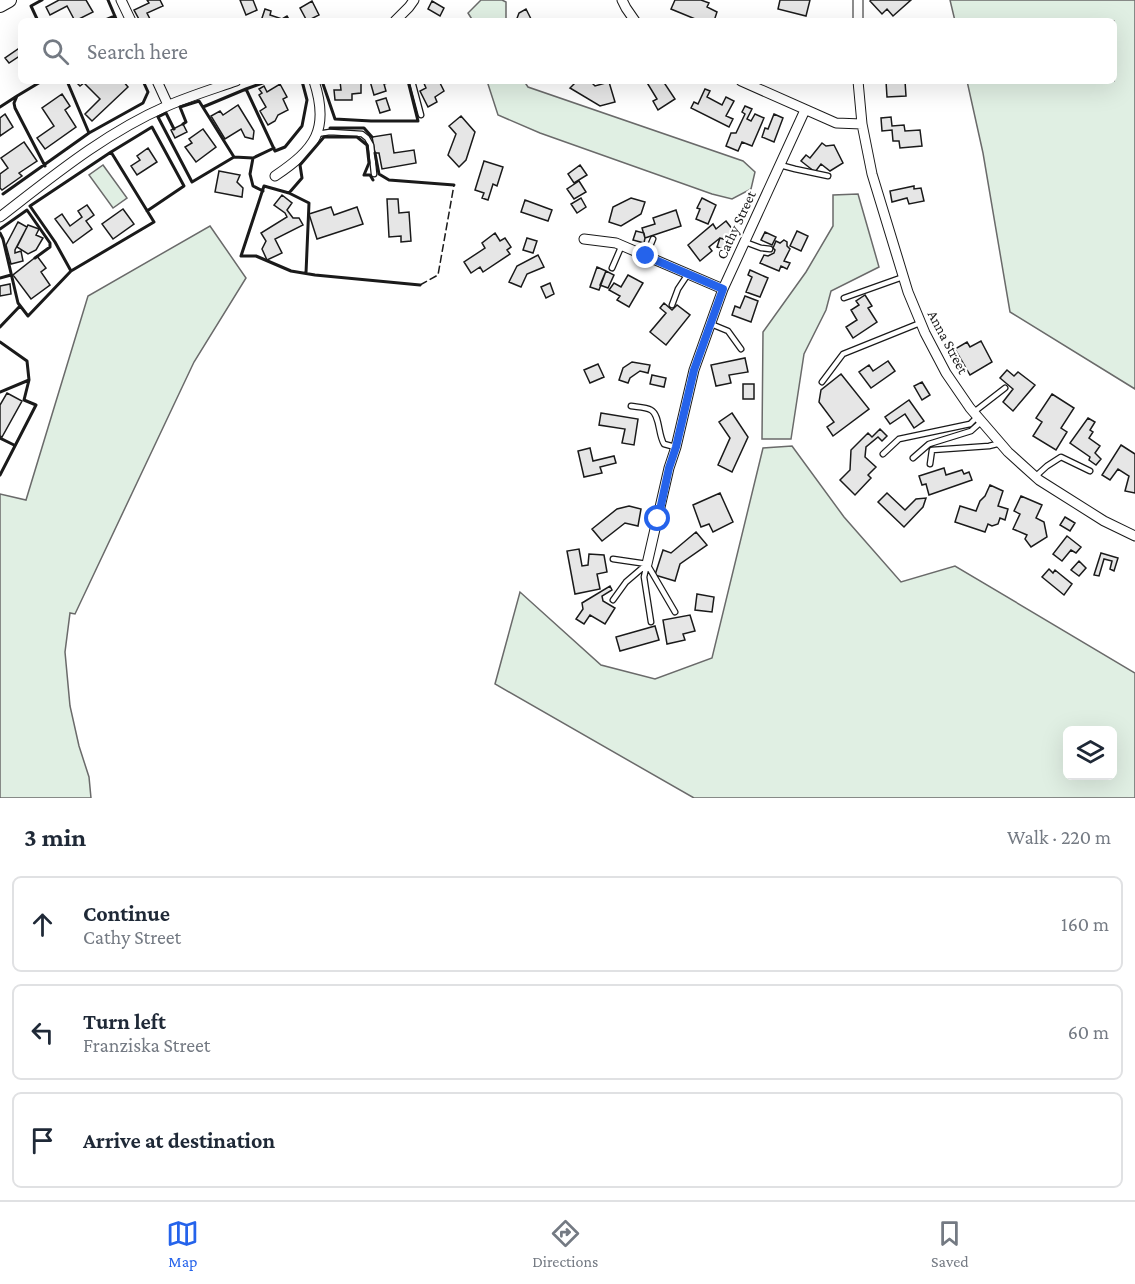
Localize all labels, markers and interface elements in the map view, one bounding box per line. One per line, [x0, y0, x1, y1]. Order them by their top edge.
search box [18, 18, 1117, 84]
icon: search [39, 35, 72, 68]
text: Search here [87, 39, 188, 64]
street label: Cathy Street [713, 187, 760, 262]
route end [632, 242, 658, 268]
street label: Anna Street [925, 308, 972, 377]
route start [644, 505, 670, 531]
map controls [1063, 726, 1117, 780]
button: layers [1063, 726, 1117, 780]
text: 3 min [24, 823, 86, 852]
text: Walk · 220 m [1007, 826, 1111, 848]
text: Continue [83, 901, 170, 926]
icon: ahead [26, 908, 59, 941]
text: 160 m [1061, 913, 1109, 935]
text: Cathy Street [83, 926, 181, 948]
text: Turn left [83, 1009, 166, 1034]
icon: left [26, 1016, 59, 1049]
text: 60 m [1068, 1021, 1109, 1043]
text: Franziska Street [83, 1034, 210, 1056]
icon: arrive [26, 1124, 59, 1157]
text: Arrive at destination [83, 1128, 275, 1153]
tab: Map [166, 1217, 199, 1270]
tab: Directions [532, 1217, 598, 1270]
tab: Saved [931, 1217, 969, 1270]

